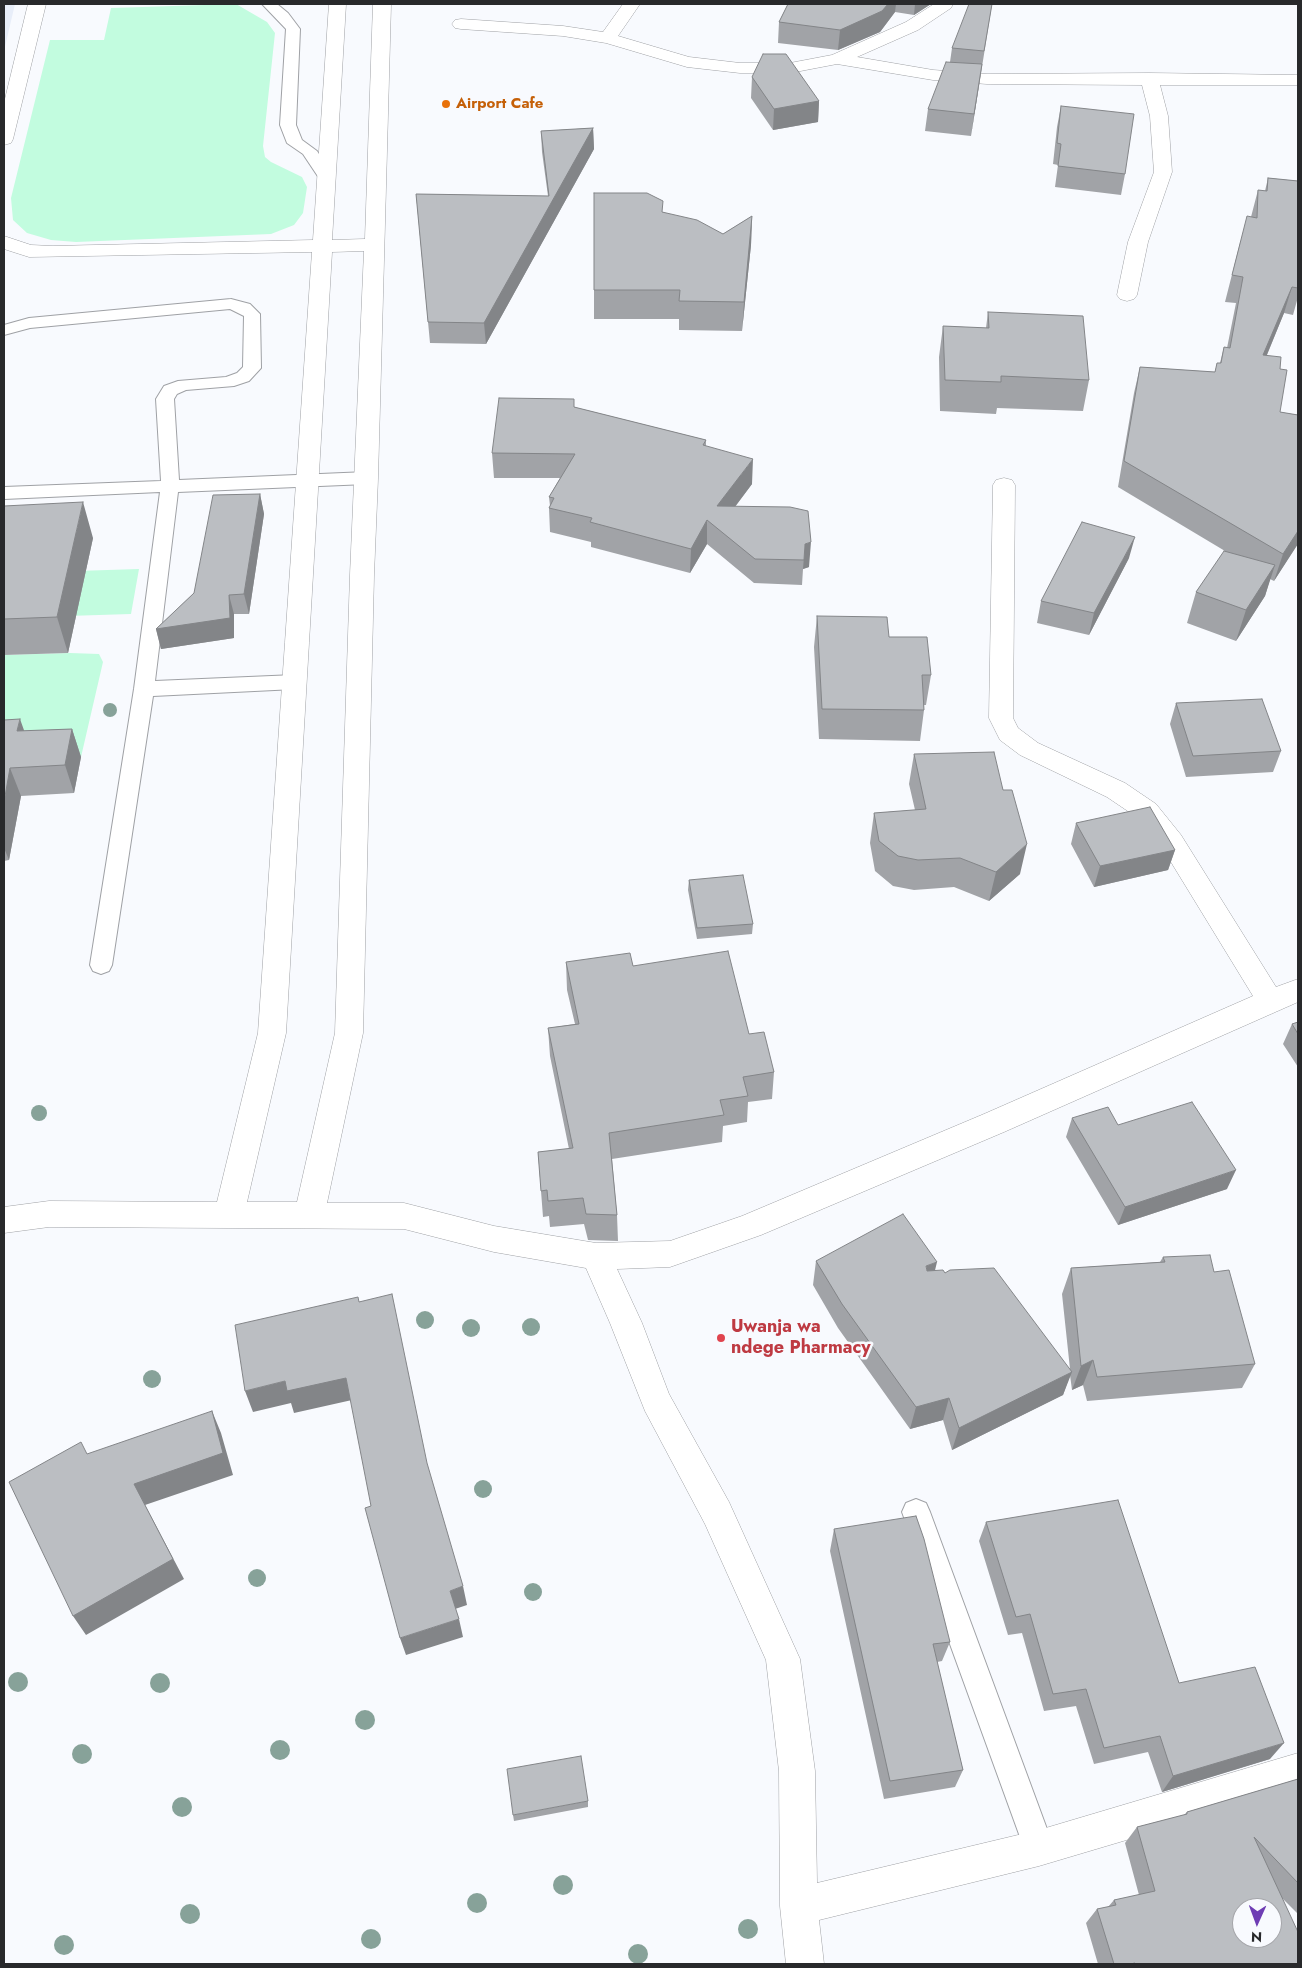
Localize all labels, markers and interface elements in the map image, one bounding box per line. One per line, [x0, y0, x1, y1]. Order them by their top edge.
place label: Airport Cafe [456, 95, 543, 113]
marker: Airport Cafe [440, 98, 452, 110]
place label: Uwanja wa ndege Pharmacy [731, 1317, 871, 1360]
marker: Uwanja wa ndege Pharmacy [715, 1332, 727, 1344]
north arrow [1232, 1898, 1282, 1948]
text: N [1251, 1927, 1262, 1947]

